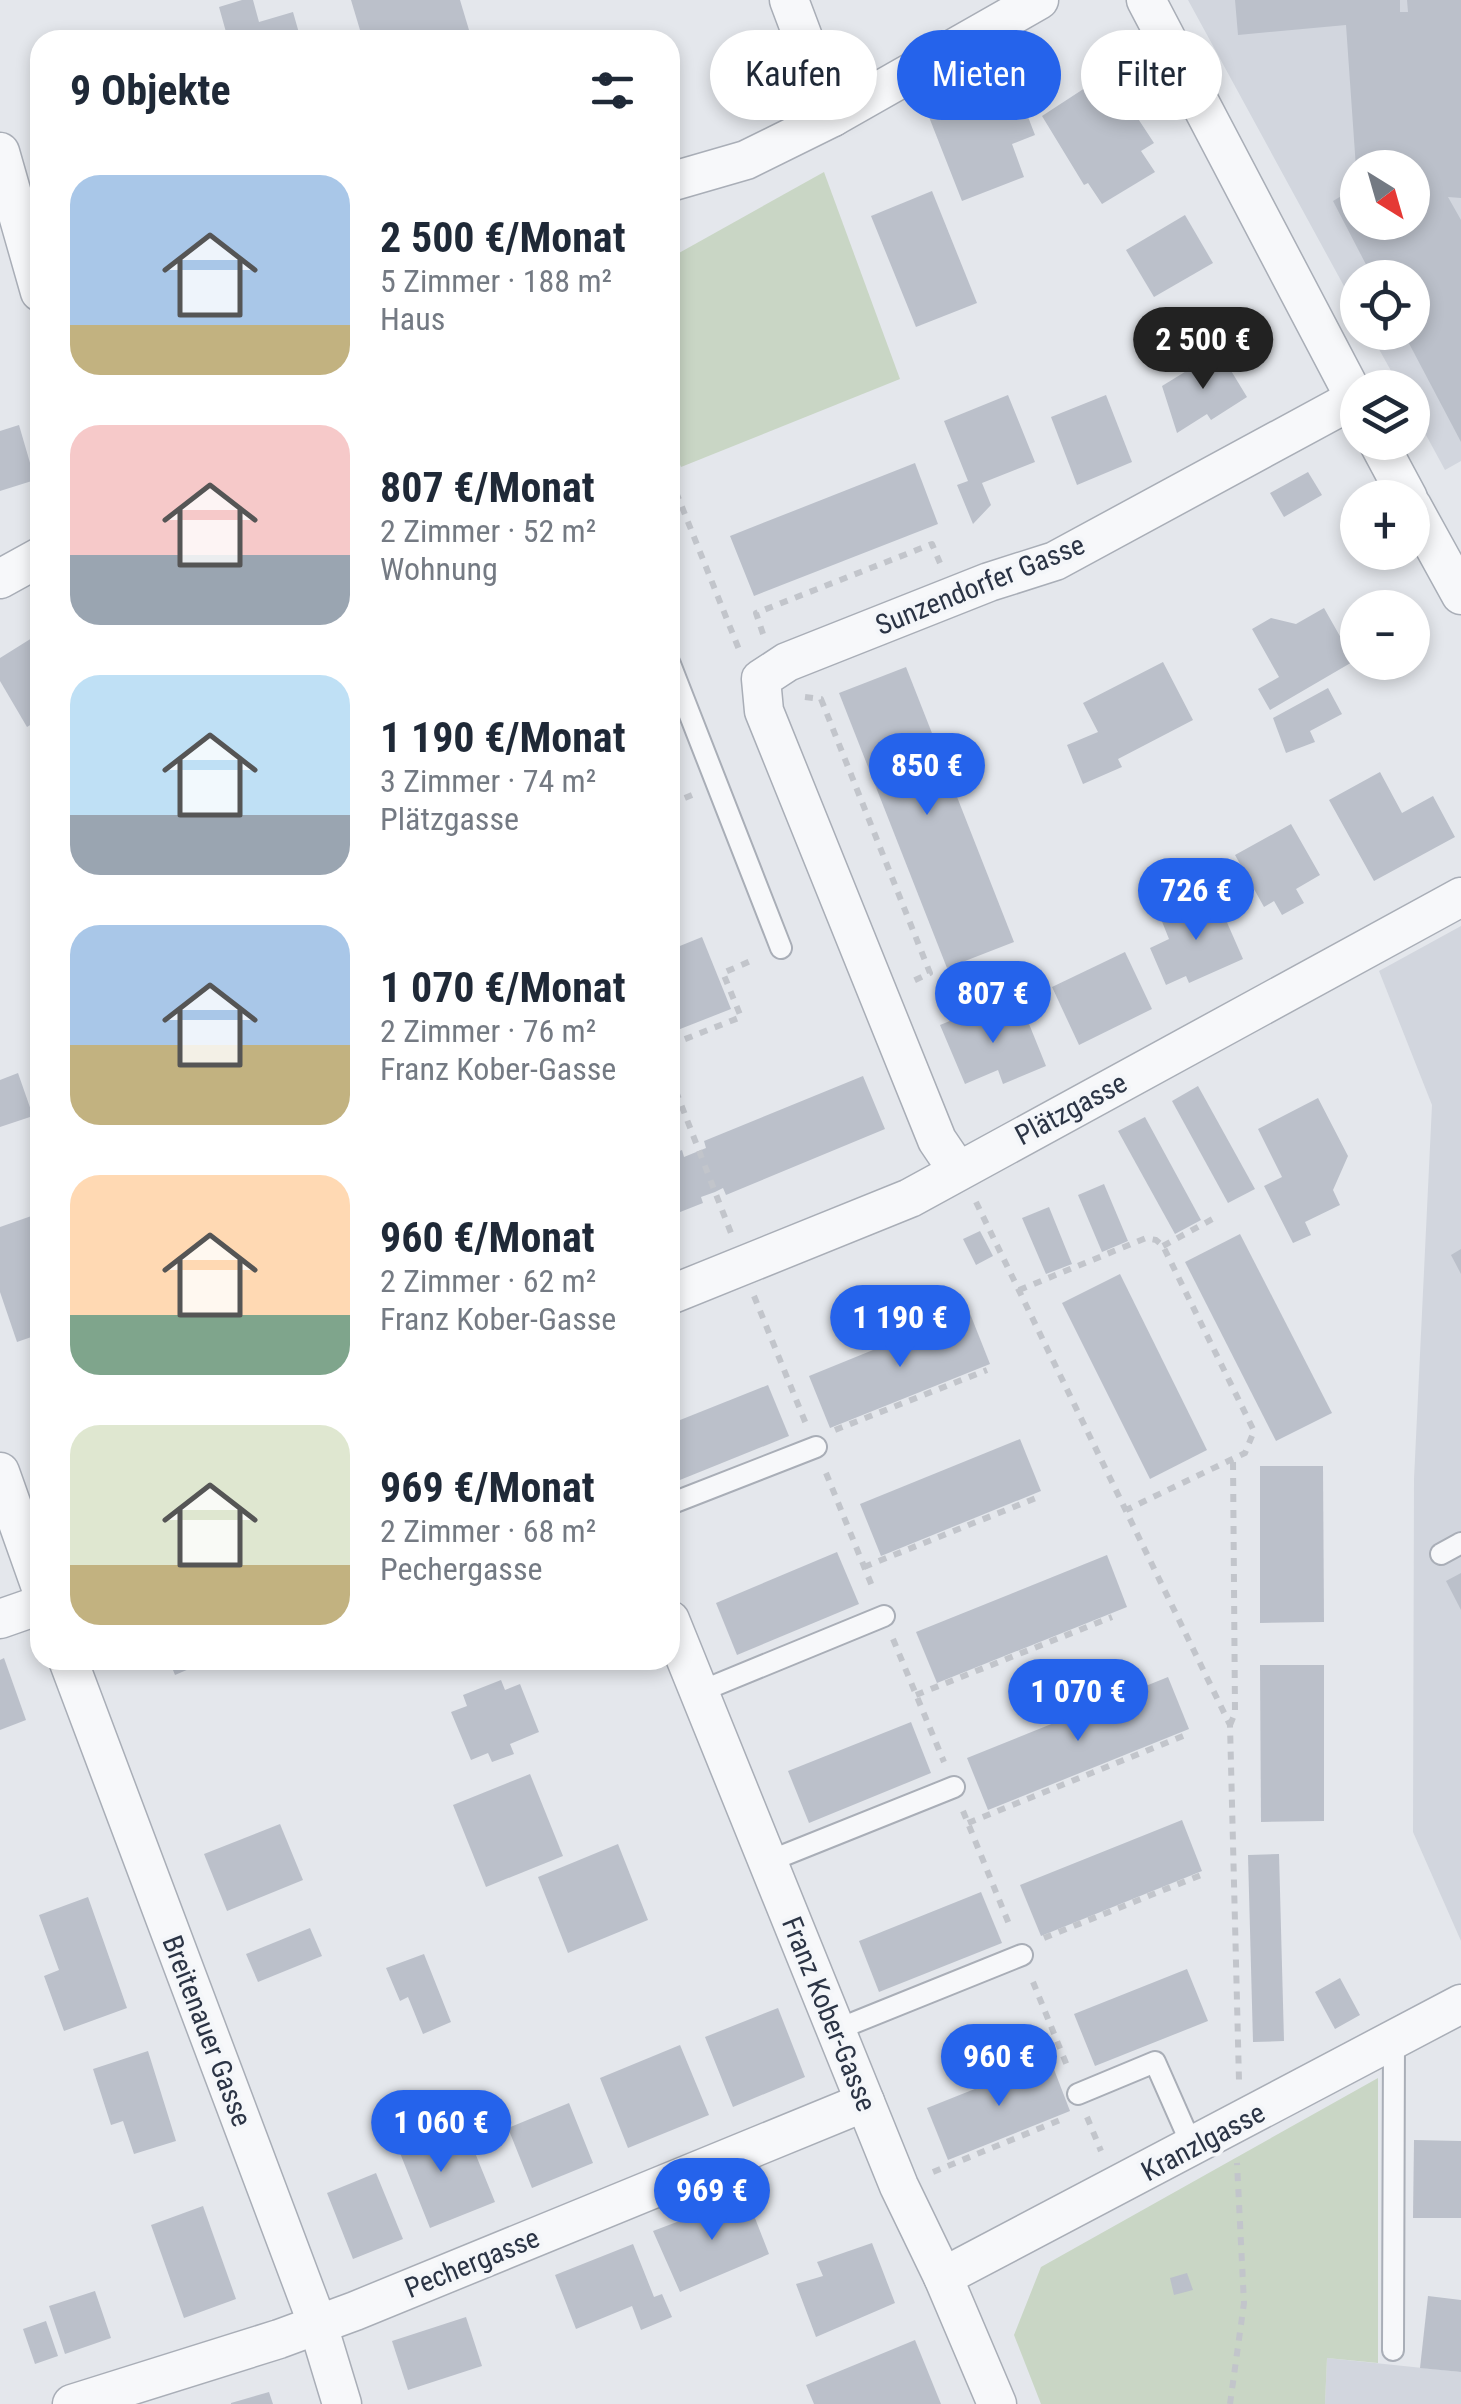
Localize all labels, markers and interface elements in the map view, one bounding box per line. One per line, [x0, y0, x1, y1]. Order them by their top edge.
chip: Kaufen [710, 30, 877, 120]
chip: Mieten [897, 30, 1061, 120]
chip: Filter [1081, 30, 1222, 120]
icon: filters [585, 63, 640, 118]
text: 9 Objekte [70, 66, 231, 115]
north arrow [1340, 150, 1430, 240]
map controls [1340, 150, 1430, 680]
text: 2 500 €/Monat [380, 213, 626, 262]
icon: home [150, 215, 270, 335]
button: locate [1340, 260, 1430, 350]
text: 5 Zimmer · 188 m² [380, 262, 612, 300]
text: Haus [380, 300, 445, 338]
pin: 2 500 € [1111, 307, 1295, 392]
text: 2 500 € [1155, 320, 1251, 358]
button: layers [1340, 370, 1430, 460]
text: 807 €/Monat [380, 463, 595, 512]
icon: home [150, 465, 270, 585]
button: + [1340, 480, 1430, 570]
text: 2 Zimmer · 52 m² [380, 512, 596, 550]
street label: Sunzendorfer Gasse [871, 528, 1089, 642]
text: Wohnung [380, 550, 498, 588]
button: − [1340, 590, 1430, 680]
text: 1 190 €/Monat [380, 713, 626, 762]
icon: home [150, 715, 270, 835]
pin: 850 € [857, 733, 997, 818]
text: 850 € [891, 746, 963, 784]
text: 3 Zimmer · 74 m² [380, 762, 596, 800]
text: Plätzgasse [380, 800, 519, 838]
pin: 726 € [1126, 858, 1266, 943]
text: 726 € [1160, 871, 1232, 909]
pin: 807 € [923, 961, 1063, 1046]
text: 1 070 €/Monat [380, 963, 626, 1012]
icon: home [150, 965, 270, 1085]
text: 807 € [957, 974, 1029, 1012]
text: 2 Zimmer · 76 m² [380, 1012, 596, 1050]
text: Franz Kober-Gasse [380, 1050, 616, 1088]
street label: Plätzgasse [1010, 1066, 1132, 1152]
text: 960 €/Monat [380, 1213, 595, 1262]
icon: home [150, 1215, 270, 1335]
text: 2 Zimmer · 62 m² [380, 1262, 596, 1300]
pin: 1 190 € [808, 1285, 992, 1370]
text: 1 190 € [852, 1298, 948, 1336]
text: Franz Kober-Gasse [380, 1300, 616, 1338]
text: 969 €/Monat [380, 1463, 595, 1512]
icon: home [150, 1465, 270, 1585]
text: 2 Zimmer · 68 m² [380, 1512, 596, 1550]
text: Pechergasse [380, 1550, 543, 1588]
pin: 1 070 € [986, 1659, 1170, 1744]
text: 1 070 € [1030, 1672, 1126, 1710]
street label: Franz Kober-Gasse [775, 1912, 883, 2116]
street label: Breitenauer Gasse [155, 1931, 259, 2131]
pin: 960 € [929, 2024, 1069, 2109]
text: 960 € [963, 2037, 1035, 2075]
pin: 1 060 € [349, 2090, 533, 2175]
street label: Kranzlgasse [1136, 2096, 1270, 2188]
text: 1 060 € [393, 2103, 489, 2141]
pin: 969 € [642, 2158, 782, 2243]
text: 969 € [676, 2171, 748, 2209]
street label: Pechergasse [400, 2221, 544, 2305]

